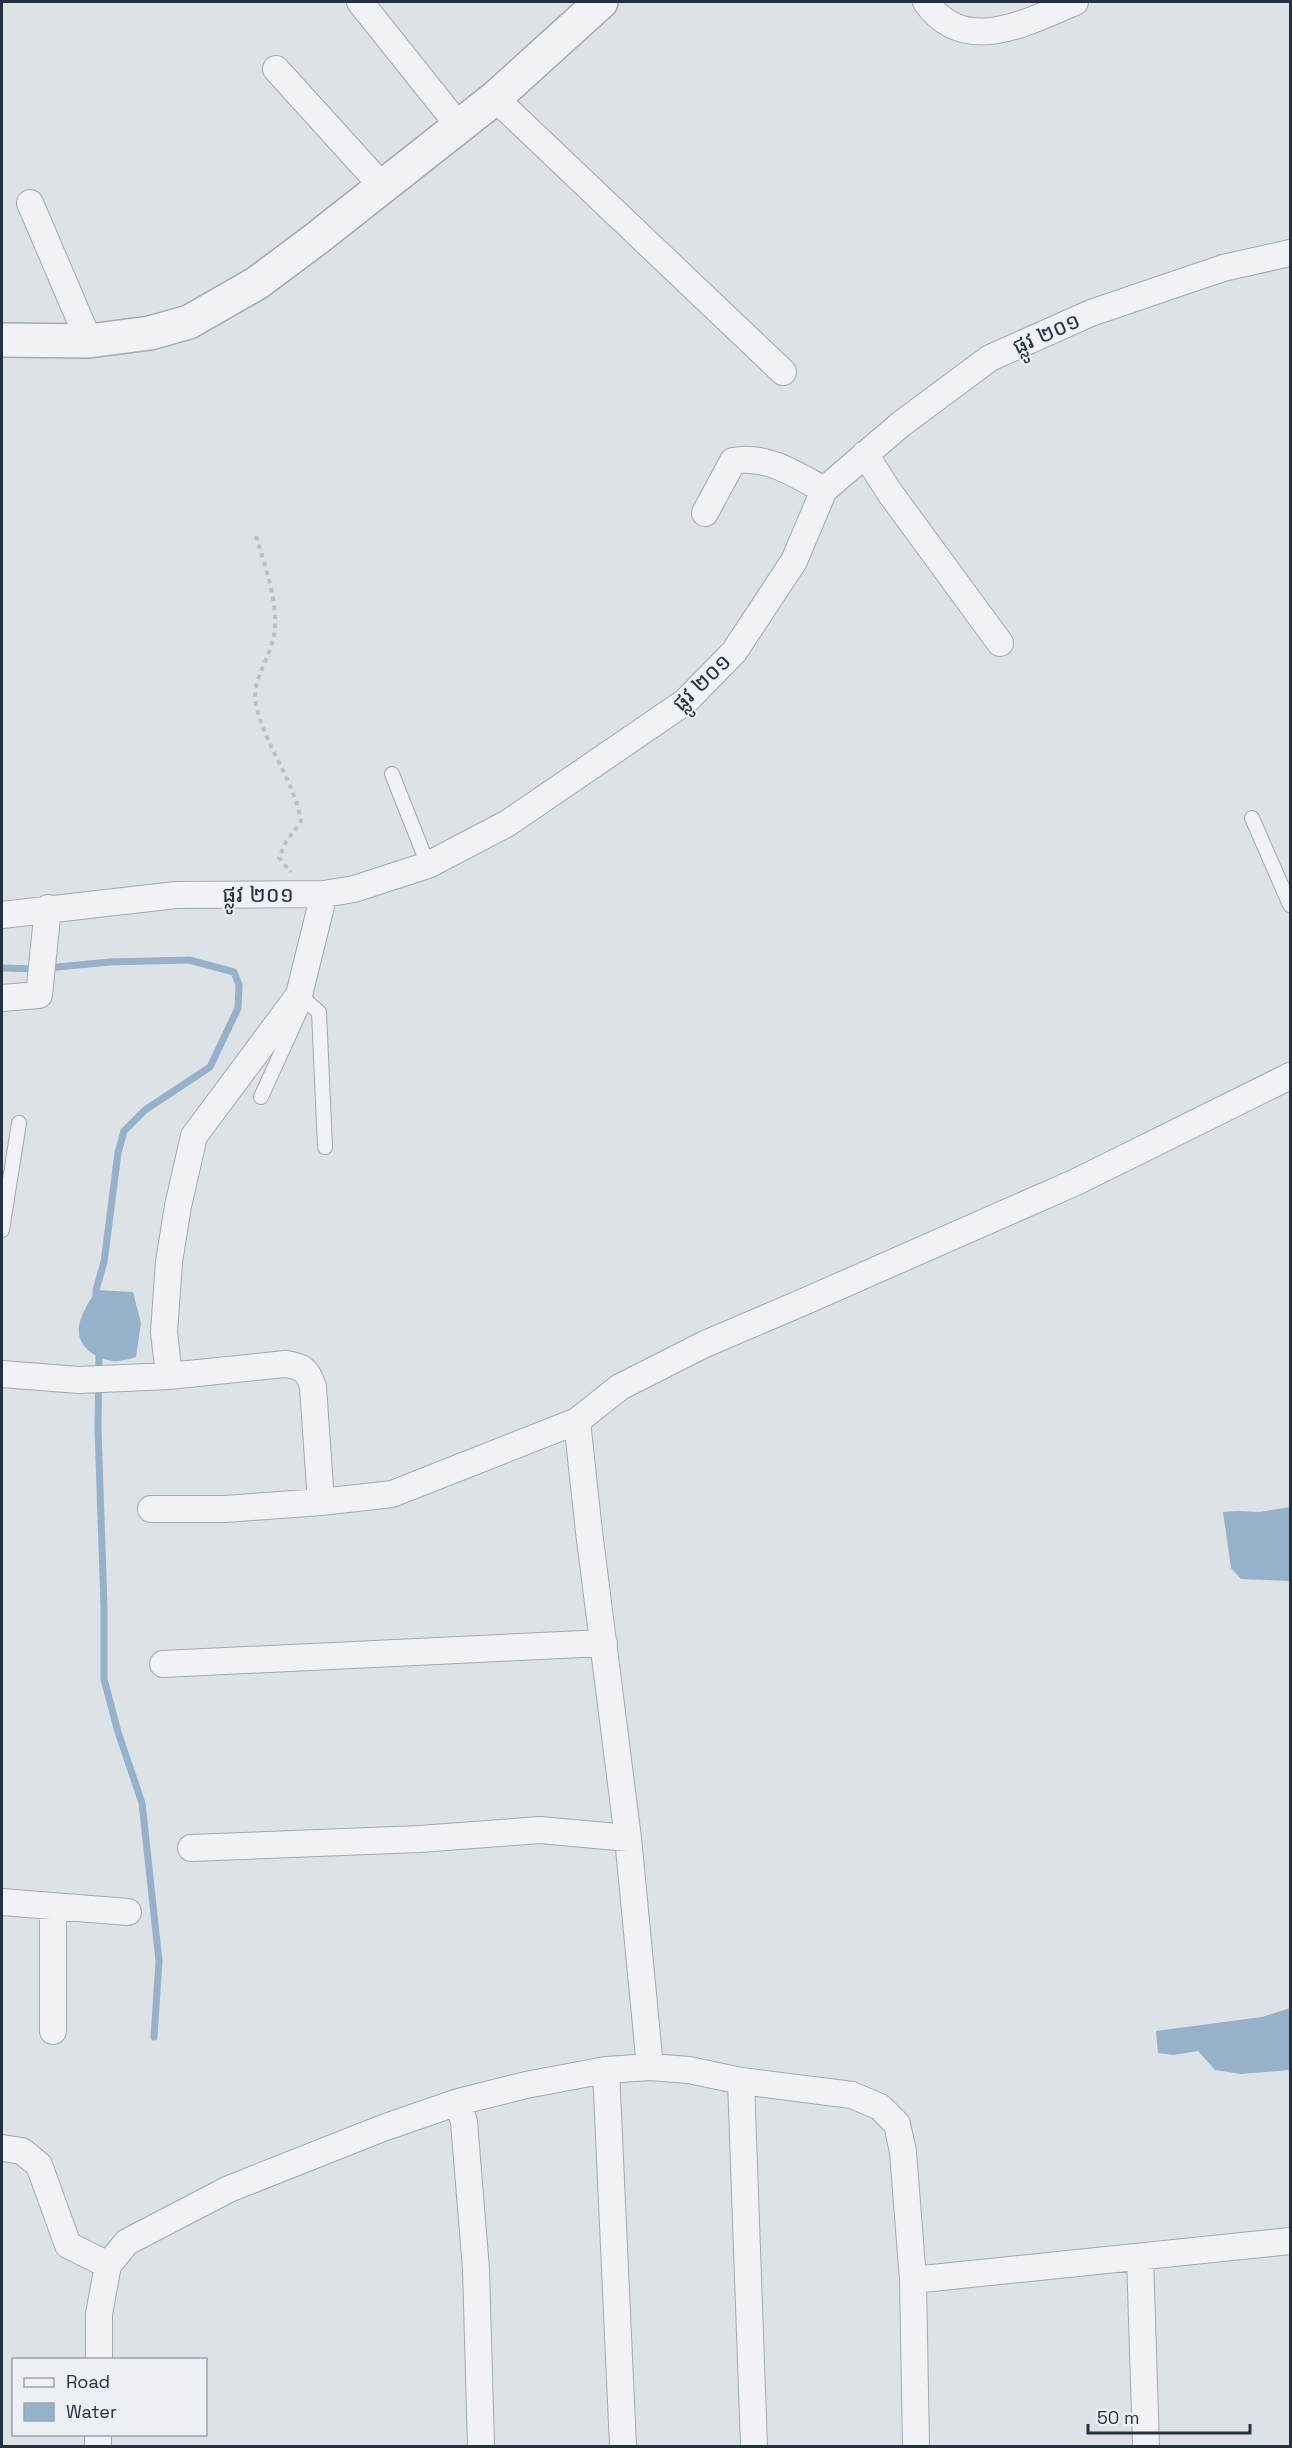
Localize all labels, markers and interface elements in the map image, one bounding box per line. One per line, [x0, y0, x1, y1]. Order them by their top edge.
street label: ផ្លូវ ២០១ [1008, 306, 1087, 366]
street label: ផ្លូវ ២០១ [666, 647, 741, 722]
street label: ផ្លូវ ២០១ [222, 880, 294, 915]
legend [12, 2358, 207, 2436]
text: Road [66, 2370, 110, 2393]
scale bar [1088, 2397, 1250, 2435]
text: Water [66, 2400, 117, 2423]
text: 50 m [1097, 2406, 1139, 2429]

